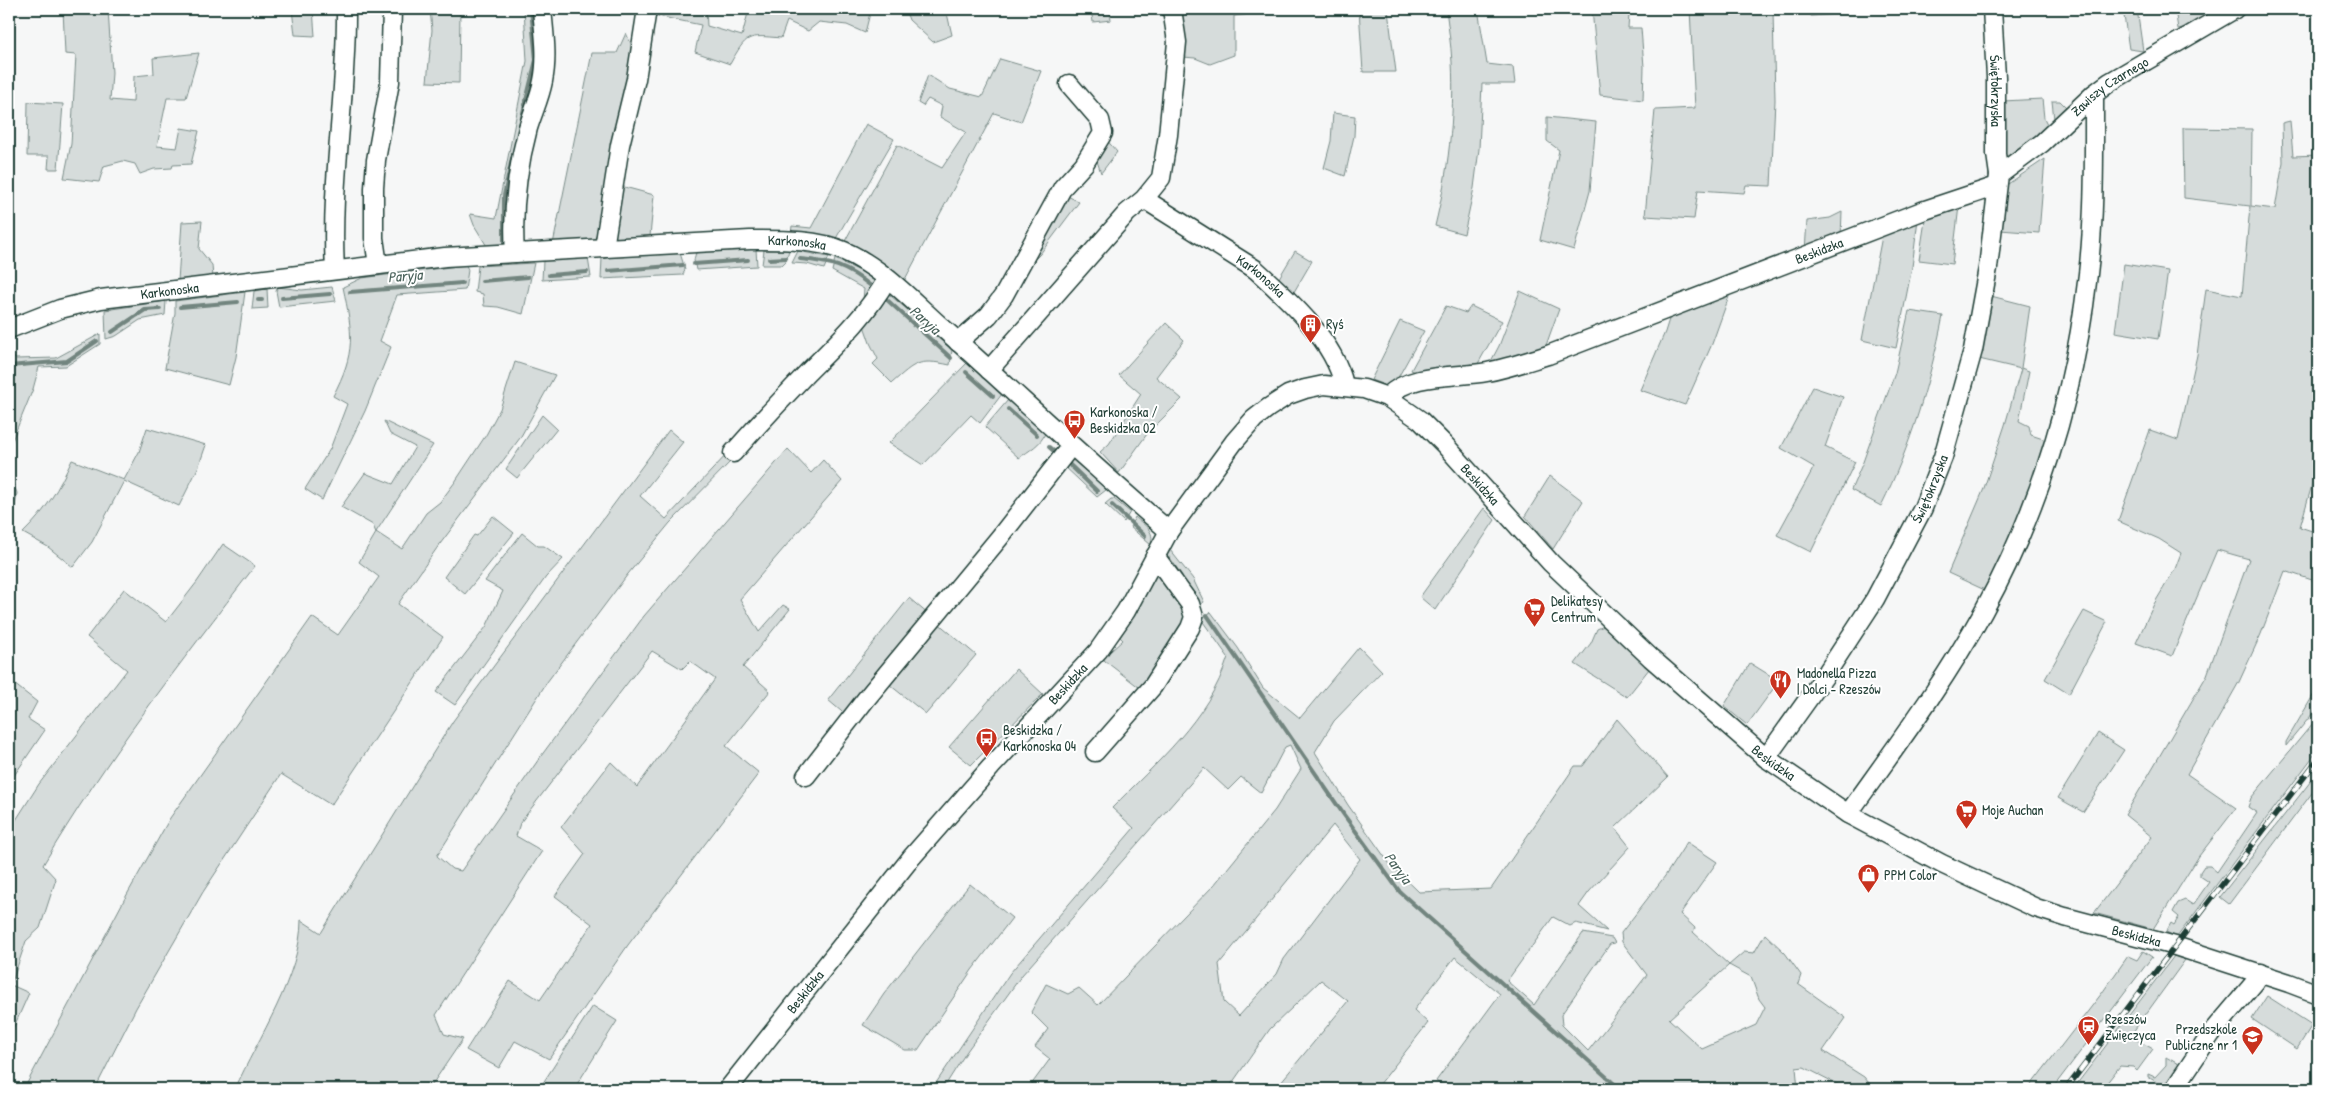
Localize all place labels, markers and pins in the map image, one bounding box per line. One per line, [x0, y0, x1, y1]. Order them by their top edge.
building icon: Ryś [1298, 312, 1322, 343]
place label: Ryś [1326, 314, 1344, 334]
place label: Karkonoska / Beskidzka 02 [1090, 402, 1158, 437]
bus stop icon: Karkonoska / Beskidzka 02 [1062, 408, 1086, 439]
place label: Delikatesy Centrum [1551, 591, 1603, 626]
supermarket icon: Delikatesy Centrum [1523, 597, 1547, 628]
place label: Madonella Pizza | Dolci - Rzeszów [1797, 663, 1881, 698]
restaurant icon: Madonella Pizza | Dolci - Rzeszów [1769, 669, 1793, 700]
place label: Beskidzka / Karkonoska 04 [1003, 720, 1076, 755]
bus stop icon: Beskidzka / Karkonoska 04 [975, 726, 999, 757]
supermarket icon: Moje Auchan [1954, 798, 1978, 829]
place label: Moje Auchan [1982, 800, 2044, 820]
shop icon: PPM Color [1856, 863, 1880, 894]
place label: PPM Color [1884, 865, 1938, 884]
place label: Rzeszów Zwięczyca [2105, 1009, 2156, 1045]
station icon: Rzeszów Zwięczyca [2077, 1015, 2101, 1046]
place label: Przedszkole Publiczne nr 1 [2165, 1019, 2237, 1054]
school or university icon: Przedszkole Publiczne nr 1 [2241, 1025, 2265, 1056]

